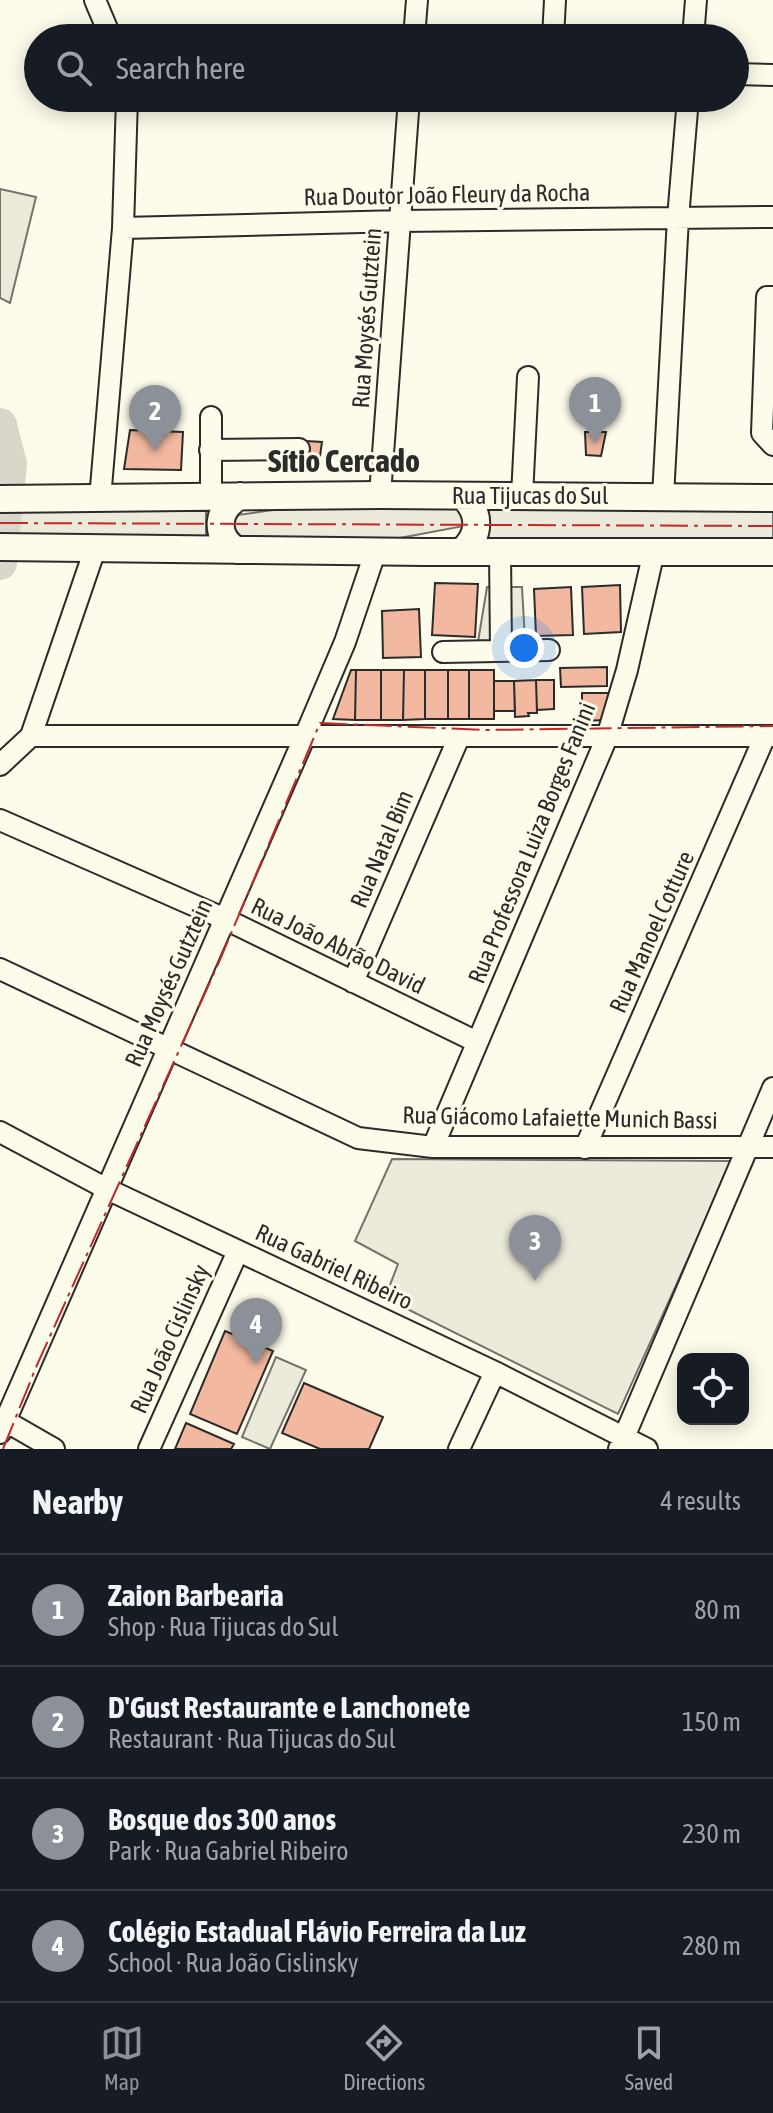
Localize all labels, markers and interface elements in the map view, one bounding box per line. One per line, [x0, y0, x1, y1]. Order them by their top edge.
search box [24, 24, 749, 112]
icon: search [52, 46, 96, 90]
text: Search here [116, 51, 245, 85]
street label: Rua Doutor João Fleury da Rocha [303, 179, 591, 210]
street label: Rua Moysés Gutztein [347, 227, 386, 409]
pin: 1 [569, 377, 621, 443]
pin: 2 [129, 385, 181, 451]
district label: Sítio Cercado [268, 442, 420, 479]
street label: Rua Tijucas do Sul [452, 482, 609, 509]
your location [504, 628, 544, 668]
street label: Rua Professora Luiza Borges Fanini [463, 698, 600, 987]
street label: Rua Natal Bim [345, 786, 418, 912]
street label: Rua Manoel Cotture [604, 847, 699, 1017]
street label: Rua João Abrão David [247, 892, 429, 999]
street label: Rua Moysés Gutztein [119, 895, 218, 1071]
street label: Rua Giácomo Lafaiette Munich Bassi [402, 1101, 718, 1134]
pin: 3 [509, 1215, 561, 1281]
street label: Rua Gabriel Ribeiro [251, 1218, 417, 1315]
street label: Rua João Cislinsky [125, 1260, 214, 1417]
pin: 4 [230, 1298, 282, 1364]
map controls [677, 1353, 749, 1425]
button: locate [677, 1353, 749, 1425]
text: Nearby [32, 1482, 123, 1521]
text: 4 results [660, 1486, 741, 1516]
text: Zaion Barbearia [108, 1578, 284, 1612]
text: 1 [52, 1595, 64, 1625]
text: 80 m [694, 1595, 741, 1625]
text: Shop · Rua Tijucas do Sul [108, 1612, 338, 1642]
text: D'Gust Restaurante e Lanchonete [108, 1690, 470, 1724]
text: 2 [52, 1707, 64, 1737]
text: 150 m [682, 1707, 741, 1737]
text: Restaurant · Rua Tijucas do Sul [108, 1724, 396, 1754]
text: Bosque dos 300 anos [108, 1802, 336, 1836]
text: 3 [52, 1819, 64, 1849]
text: 230 m [682, 1819, 741, 1849]
text: Park · Rua Gabriel Ribeiro [108, 1836, 348, 1866]
text: Colégio Estadual Flávio Ferreira da Luz [108, 1914, 526, 1948]
text: 4 [52, 1931, 64, 1961]
text: 280 m [682, 1931, 741, 1961]
text: School · Rua João Cislinsky [108, 1948, 358, 1978]
tab: Map [100, 2021, 144, 2095]
tab: Directions [343, 2021, 425, 2095]
tab: Saved [625, 2021, 673, 2095]

